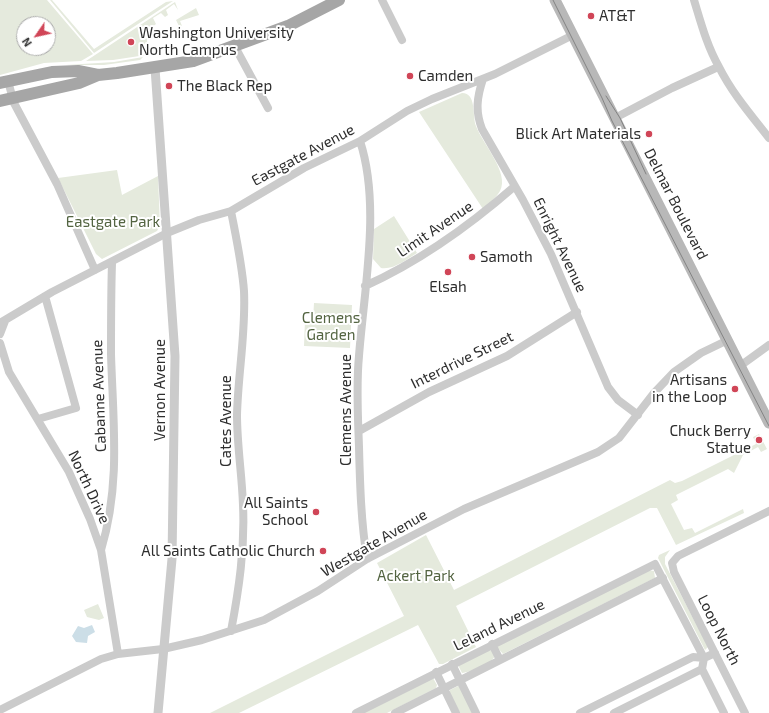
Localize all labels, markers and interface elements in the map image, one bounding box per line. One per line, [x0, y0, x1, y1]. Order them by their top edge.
place label: AT&T [599, 7, 636, 25]
marker: AT&T [586, 11, 596, 21]
north arrow [16, 16, 56, 56]
place label: Washington University North Campus [139, 24, 294, 59]
text: N [19, 36, 34, 49]
marker: Washington University North Campus [126, 37, 136, 47]
place label: Camden [418, 67, 473, 85]
marker: Camden [405, 71, 415, 81]
place label: The Black Rep [177, 77, 272, 95]
marker: The Black Rep [164, 81, 174, 91]
street label: Eastgate Avenue [248, 120, 358, 190]
place label: Blick Art Materials [516, 125, 641, 143]
marker: Blick Art Materials [644, 129, 654, 139]
street label: Delmar Boulevard [640, 145, 712, 263]
street label: Enright Avenue [529, 195, 591, 295]
street label: Limit Avenue [394, 197, 476, 261]
park label: Eastgate Park [66, 213, 160, 231]
place label: Samoth [480, 248, 533, 266]
marker: Samoth [467, 252, 477, 262]
marker: Elsah [443, 267, 453, 277]
place label: Elsah [429, 278, 467, 296]
park label: Clemens Garden [302, 309, 360, 344]
street label: Interdrive Street [408, 327, 516, 393]
street label: Cabanne Avenue [88, 339, 110, 453]
street label: Vernon Avenue [151, 339, 169, 441]
street label: Clemens Avenue [337, 354, 355, 466]
place label: Artisans in the Loop [652, 371, 727, 406]
street label: Cates Avenue [217, 375, 235, 467]
marker: Artisans in the Loop [730, 384, 740, 394]
place label: Chuck Berry Statue [670, 422, 751, 457]
marker: Chuck Berry Statue [754, 435, 764, 445]
street label: North Drive [64, 448, 114, 526]
place label: All Saints School [244, 494, 308, 529]
street label: Westgate Avenue [318, 505, 430, 581]
marker: All Saints School [311, 507, 321, 517]
place label: All Saints Catholic Church [141, 542, 315, 560]
marker: All Saints Catholic Church [318, 546, 328, 556]
park label: Ackert Park [377, 567, 455, 585]
street label: Loop North [694, 592, 744, 668]
street label: Leland Avenue [450, 595, 548, 655]

